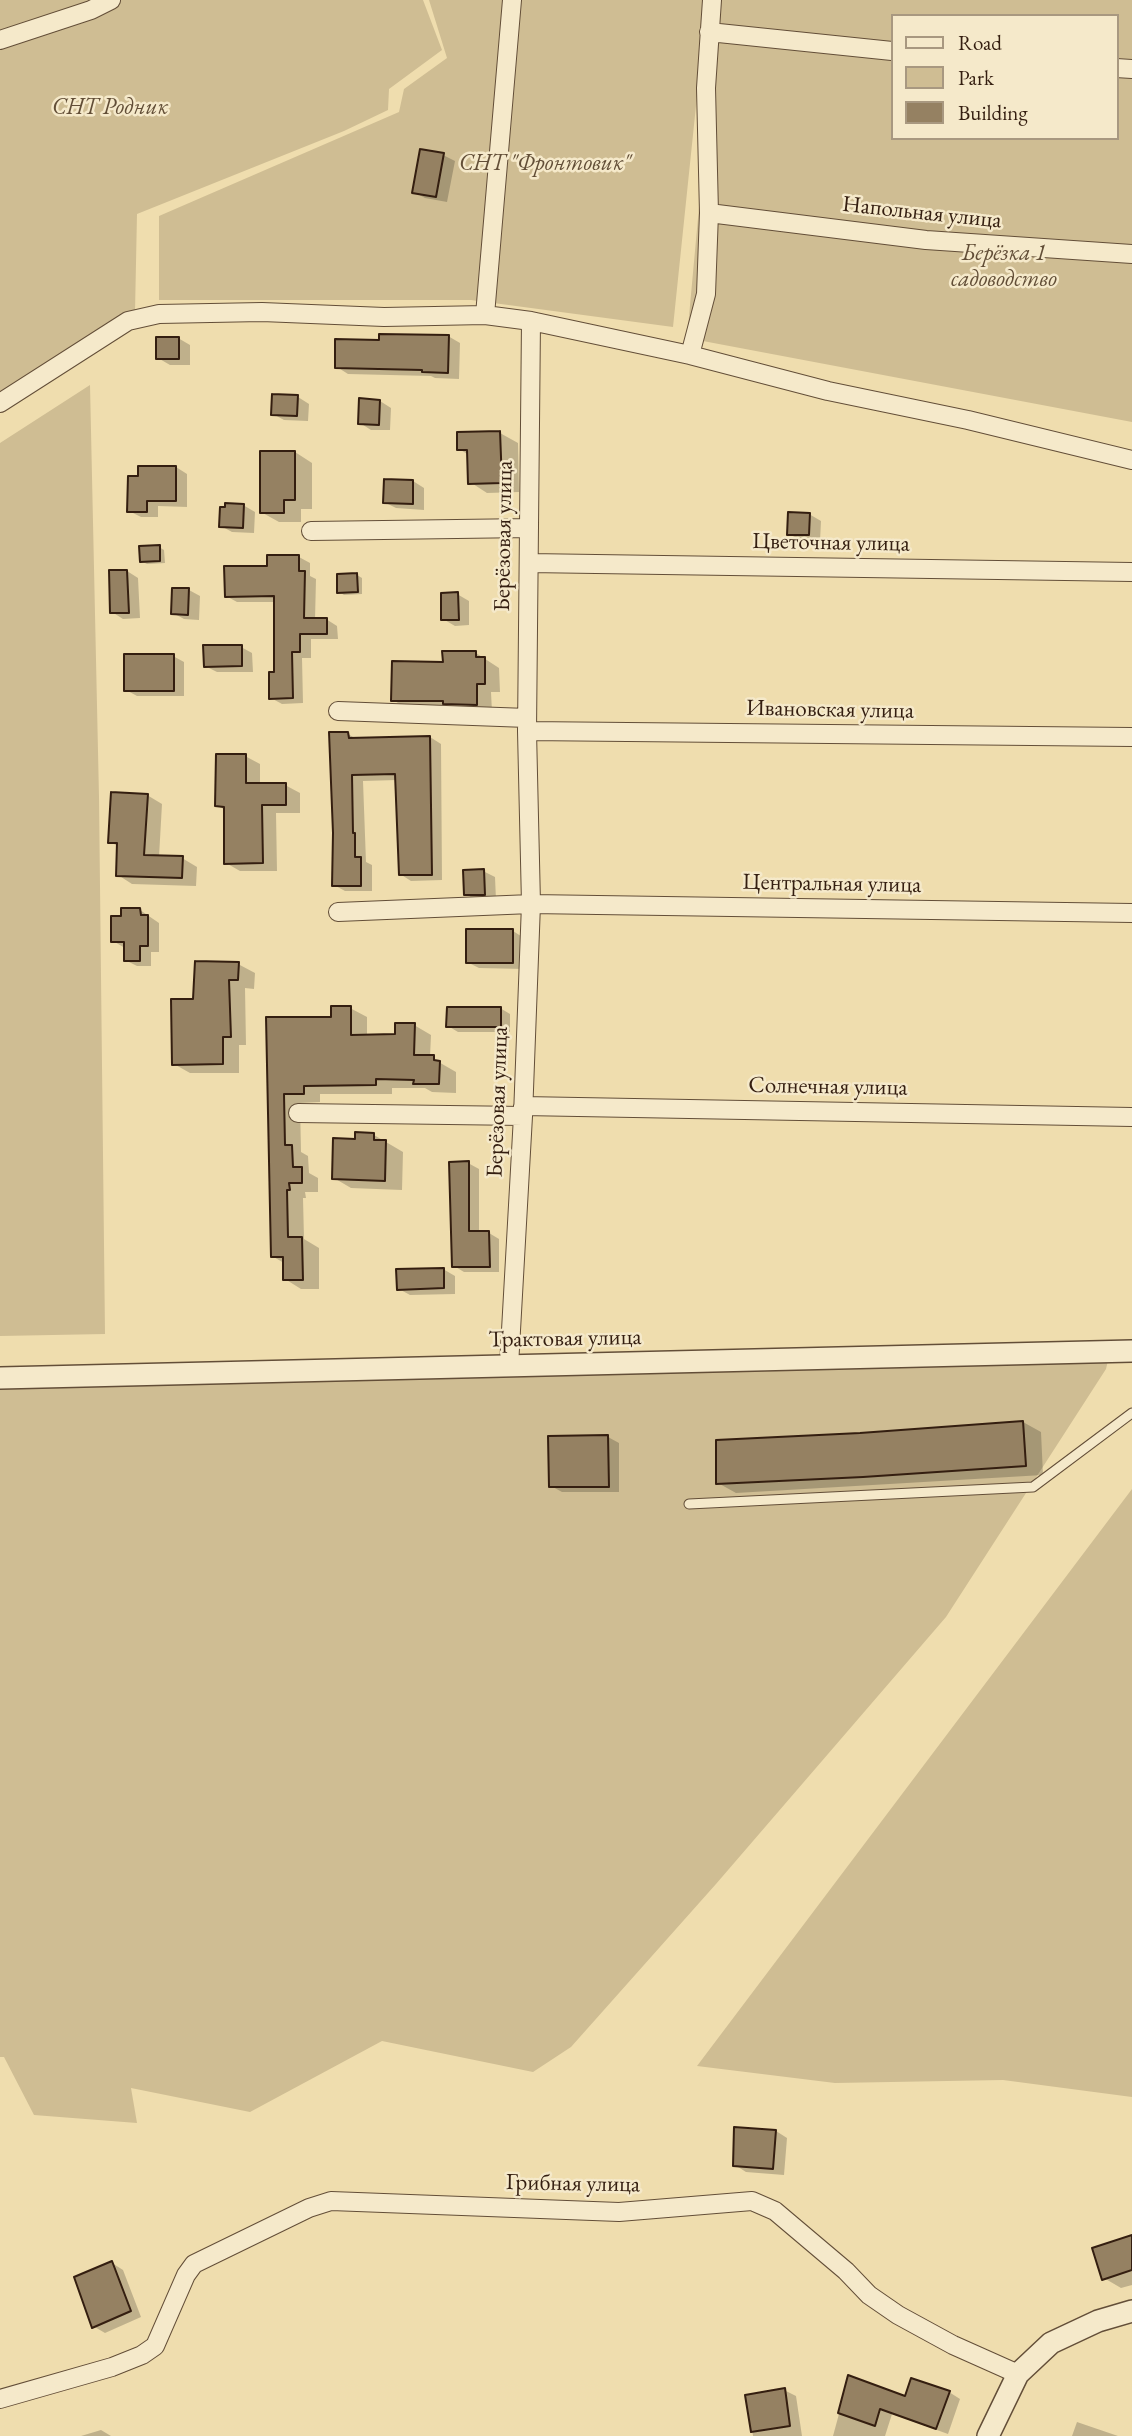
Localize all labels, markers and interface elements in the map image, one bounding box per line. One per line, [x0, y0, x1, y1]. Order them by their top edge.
legend [890, 14, 1118, 140]
text: Road [958, 29, 1002, 56]
text: Park [958, 64, 994, 91]
park label: СНТ Родник [52, 94, 168, 122]
text: Building [958, 99, 1028, 126]
park label: СНТ "Фронтовик" [459, 150, 631, 178]
street label: Напольная улица [841, 191, 1003, 235]
park label: Берёзка 1 садоводство [951, 240, 1057, 294]
street label: Берёзовая улица [489, 460, 519, 612]
street label: Цветочная улица [752, 528, 910, 558]
street label: Ивановская улица [746, 695, 914, 725]
street label: Центральная улица [742, 869, 922, 899]
street label: Берёзовая улица [482, 1026, 514, 1178]
street label: Солнечная улица [748, 1072, 908, 1102]
street label: Трактовая улица [488, 1324, 642, 1354]
street label: Грибная улица [506, 2169, 640, 2199]

